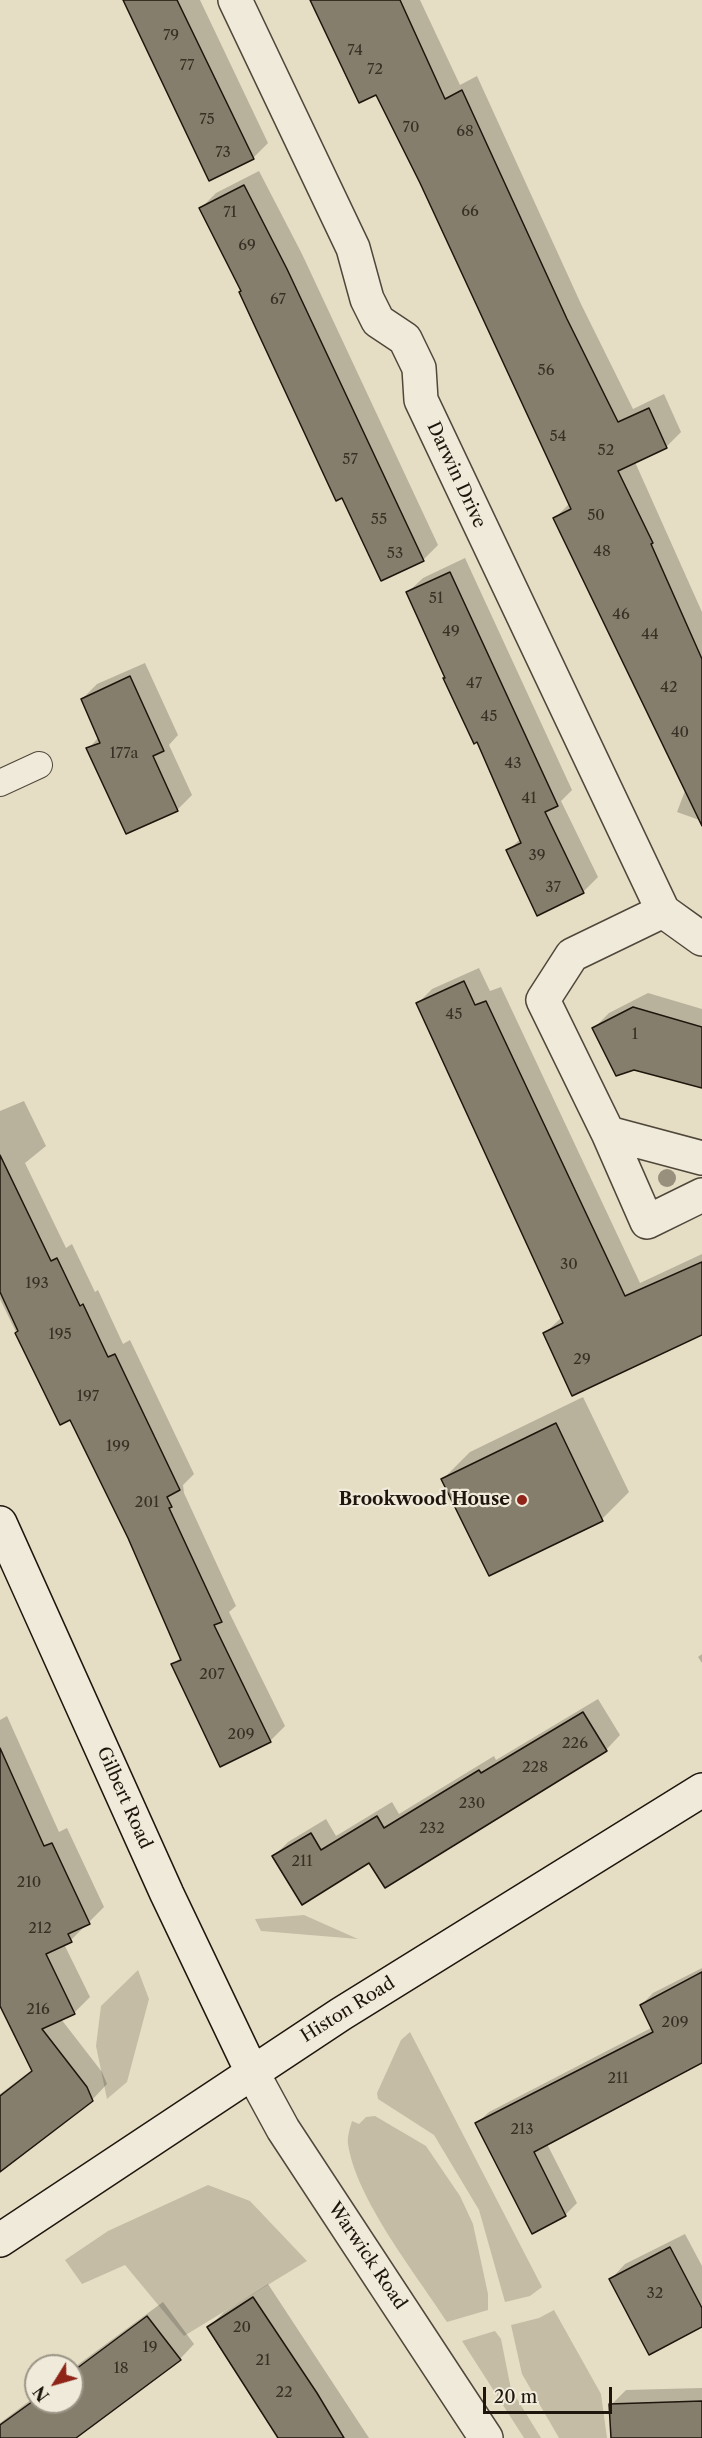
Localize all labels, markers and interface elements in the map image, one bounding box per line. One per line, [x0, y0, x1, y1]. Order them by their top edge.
house number: 79 [163, 27, 179, 45]
house number: 74 [347, 42, 363, 60]
house number: 77 [180, 57, 194, 75]
house number: 72 [367, 61, 383, 79]
house number: 75 [199, 111, 215, 129]
house number: 70 [403, 119, 419, 137]
house number: 68 [456, 123, 474, 141]
house number: 73 [215, 144, 231, 162]
house number: 66 [461, 203, 479, 221]
house number: 71 [223, 204, 237, 222]
house number: 69 [238, 237, 256, 255]
house number: 67 [270, 291, 286, 309]
house number: 56 [538, 362, 554, 380]
street label: Darwin Drive [422, 418, 490, 532]
house number: 54 [550, 428, 566, 446]
house number: 52 [598, 442, 614, 460]
house number: 57 [342, 451, 358, 469]
house number: 50 [587, 507, 605, 525]
house number: 55 [371, 511, 387, 529]
house number: 48 [593, 543, 611, 561]
house number: 53 [387, 545, 403, 563]
house number: 51 [429, 590, 443, 608]
house number: 46 [612, 606, 630, 624]
house number: 49 [442, 623, 460, 641]
house number: 44 [641, 626, 659, 644]
house number: 47 [466, 675, 482, 693]
house number: 42 [660, 679, 678, 697]
house number: 45 [481, 708, 497, 726]
house number: 40 [671, 724, 689, 742]
house number: 177a [110, 745, 138, 763]
house number: 43 [505, 755, 521, 773]
house number: 41 [522, 790, 536, 808]
house number: 39 [528, 847, 546, 865]
house number: 37 [545, 879, 561, 897]
house number: 45 [446, 1006, 462, 1024]
house number: 1 [632, 1026, 638, 1044]
house number: 30 [560, 1256, 578, 1274]
house number: 193 [25, 1275, 49, 1293]
house number: 195 [48, 1326, 72, 1344]
house number: 29 [573, 1351, 591, 1369]
house number: 197 [77, 1388, 99, 1406]
house number: 199 [106, 1438, 130, 1456]
place label: Brookwood House [339, 1489, 510, 1511]
marker: Brookwood House [515, 1493, 529, 1507]
house number: 201 [135, 1494, 159, 1512]
house number: 207 [199, 1666, 225, 1684]
house number: 209 [228, 1726, 254, 1744]
house number: 226 [562, 1735, 588, 1753]
street label: Gilbert Road [92, 1744, 156, 1852]
house number: 228 [522, 1759, 548, 1777]
house number: 230 [459, 1795, 485, 1813]
house number: 232 [419, 1820, 445, 1838]
house number: 211 [291, 1853, 313, 1871]
house number: 210 [17, 1874, 41, 1892]
house number: 212 [28, 1920, 52, 1938]
street label: Histon Road [297, 1973, 399, 2047]
house number: 216 [26, 2001, 50, 2019]
house number: 209 [662, 2014, 688, 2032]
house number: 211 [607, 2070, 629, 2088]
house number: 213 [510, 2121, 534, 2139]
street label: Warwick Road [323, 2198, 411, 2314]
house number: 32 [647, 2285, 663, 2303]
house number: 20 [233, 2319, 251, 2337]
house number: 19 [142, 2339, 158, 2357]
house number: 21 [256, 2352, 270, 2370]
north arrow [24, 2354, 84, 2414]
house number: 18 [113, 2360, 129, 2378]
scale bar [486, 2375, 615, 2413]
text: N [29, 2382, 53, 2405]
house number: 22 [275, 2384, 293, 2402]
text: 20 m [494, 2386, 537, 2408]

